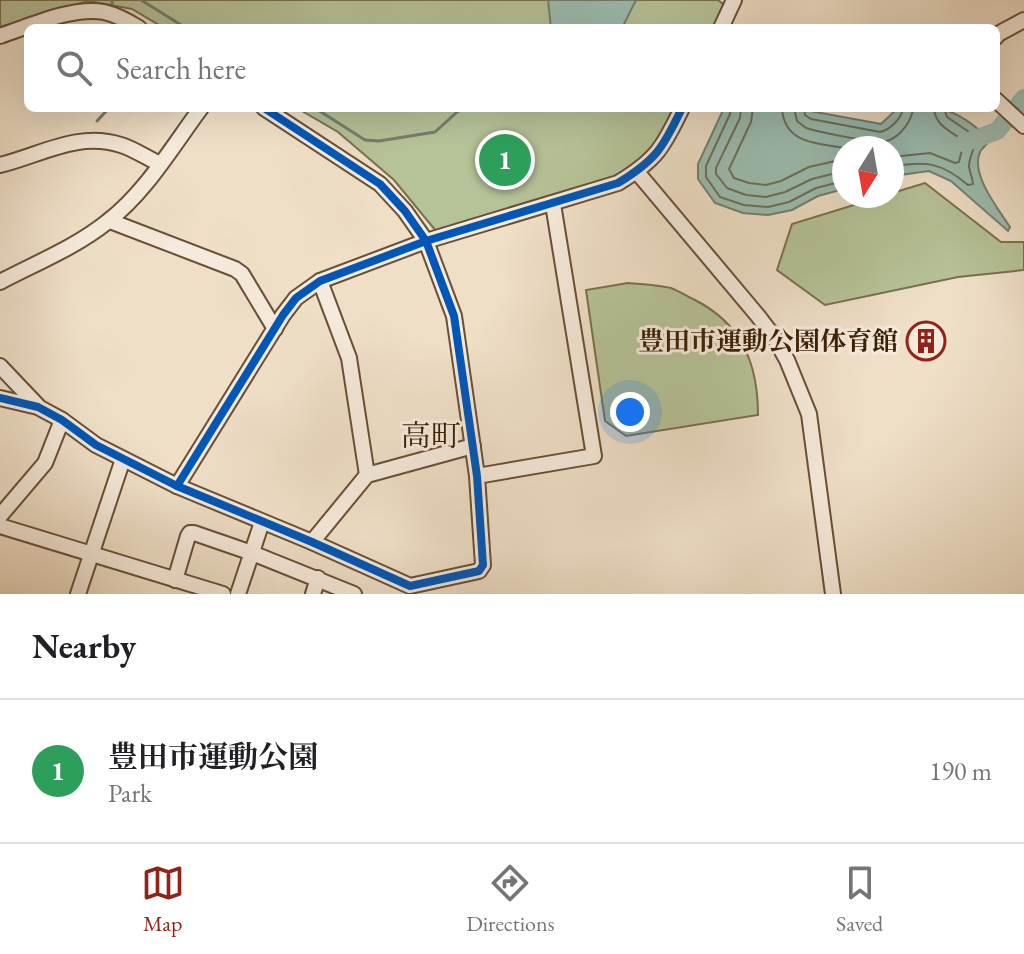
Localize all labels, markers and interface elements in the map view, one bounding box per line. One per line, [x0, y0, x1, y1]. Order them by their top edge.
search box [24, 24, 1000, 112]
icon: search [52, 46, 96, 90]
text: Search here [116, 49, 246, 88]
pin: 1 [479, 130, 531, 190]
north arrow [832, 136, 904, 208]
building icon: 豊田市運動公園体育館 [905, 320, 947, 362]
place label: 豊田市運動公園体育館 [638, 324, 898, 358]
your location [610, 392, 650, 432]
district label: 高町 [401, 416, 461, 455]
text: Nearby [32, 624, 136, 668]
text: 豊田市運動公園 [108, 737, 318, 776]
text: 1 [51, 754, 65, 788]
text: 190 m [929, 754, 992, 788]
text: Park [108, 776, 152, 810]
tab: Map [141, 861, 185, 938]
tab: Directions [466, 861, 555, 938]
tab: Saved [836, 861, 883, 938]

